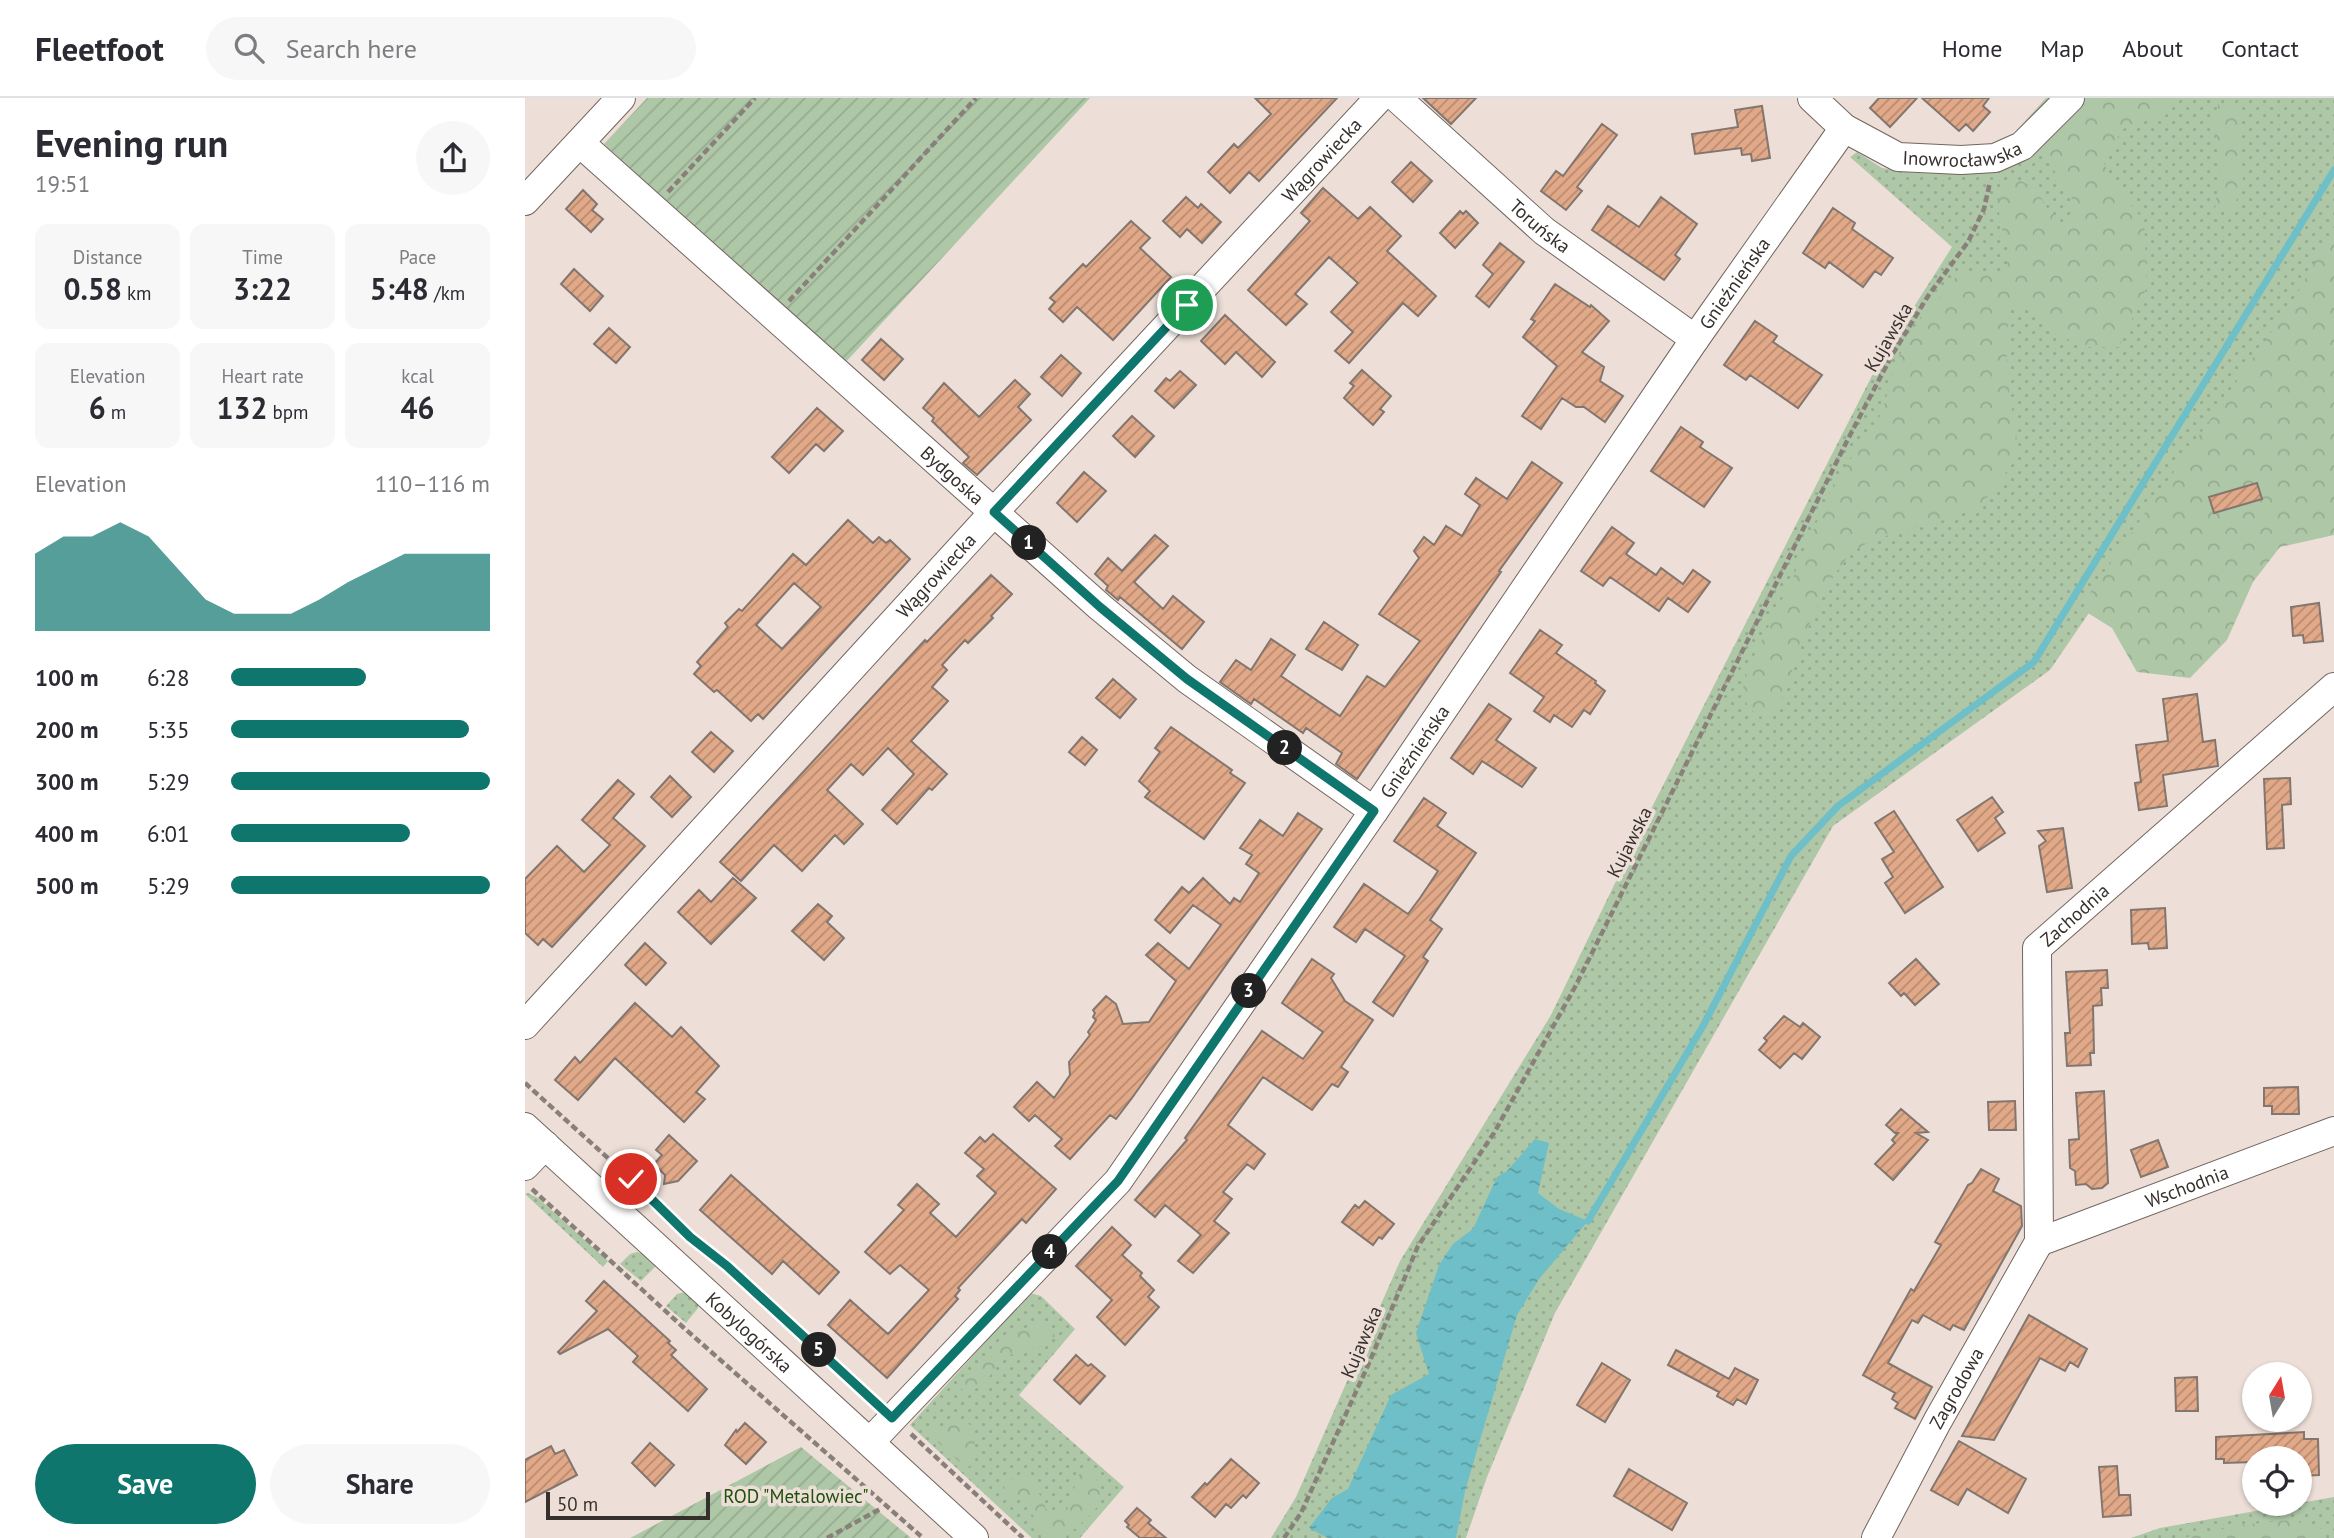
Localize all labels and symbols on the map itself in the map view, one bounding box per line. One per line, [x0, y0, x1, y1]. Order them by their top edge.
street label: Wągrowiecka [1276, 113, 1367, 207]
street label: Inowrocławska [1902, 136, 2025, 172]
street label: Toruńska [1505, 194, 1575, 258]
street label: Gnieźnieńska [1694, 233, 1775, 334]
pin [1157, 275, 1217, 335]
street label: Kujawska [1859, 298, 1917, 376]
street label: Bydgoska [916, 441, 989, 510]
pin: 1 [1011, 526, 1047, 560]
street label: Wągrowiecka [891, 528, 981, 623]
street label: Gnieźnieńska [1374, 700, 1455, 803]
pin: 2 [1267, 730, 1303, 766]
street label: Kujawska [1601, 803, 1657, 881]
street label: Zachodnia [2035, 878, 2114, 952]
pin: 3 [1231, 974, 1267, 1008]
pin [601, 1149, 661, 1209]
street label: Wschodnia [2142, 1160, 2232, 1213]
pin: 4 [1033, 1234, 1067, 1270]
street label: Kobylogórska [701, 1287, 798, 1378]
street label: Kujawska [1335, 1302, 1387, 1382]
pin: 5 [801, 1332, 837, 1368]
street label: Zagrodowa [1924, 1343, 1989, 1433]
north arrow [2242, 1362, 2312, 1432]
park label: ROD "Metalowiec" [723, 1484, 869, 1508]
scale bar [546, 1489, 711, 1521]

